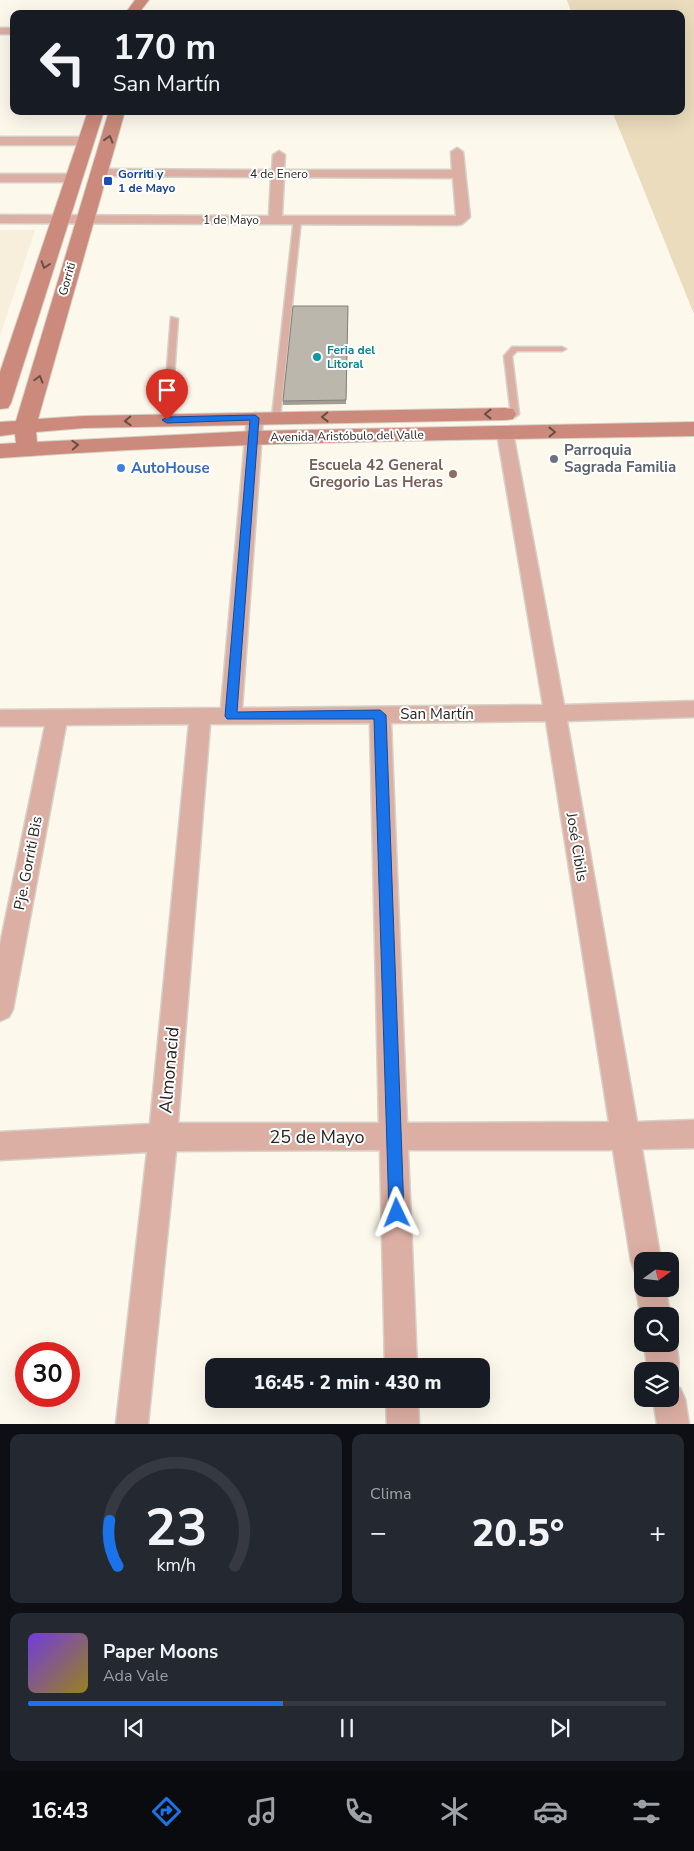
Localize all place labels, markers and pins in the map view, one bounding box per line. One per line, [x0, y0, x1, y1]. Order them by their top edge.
place label: Gorriti y 1 de Mayo [118, 166, 175, 196]
marker: Gorriti y 1 de Mayo [102, 175, 114, 187]
place label: Feria del Litoral [327, 342, 375, 372]
marker: Feria del Litoral [311, 351, 323, 363]
pin [146, 369, 188, 420]
place label: Parroquia Sagrada Familia [564, 440, 676, 477]
marker: Parroquia Sagrada Familia [548, 453, 560, 465]
place label: Escuela 42 General Gregorio Las Heras [309, 455, 443, 492]
place label: AutoHouse [131, 458, 210, 478]
marker: AutoHouse [115, 462, 127, 474]
marker: Escuela 42 General Gregorio Las Heras [447, 468, 459, 480]

